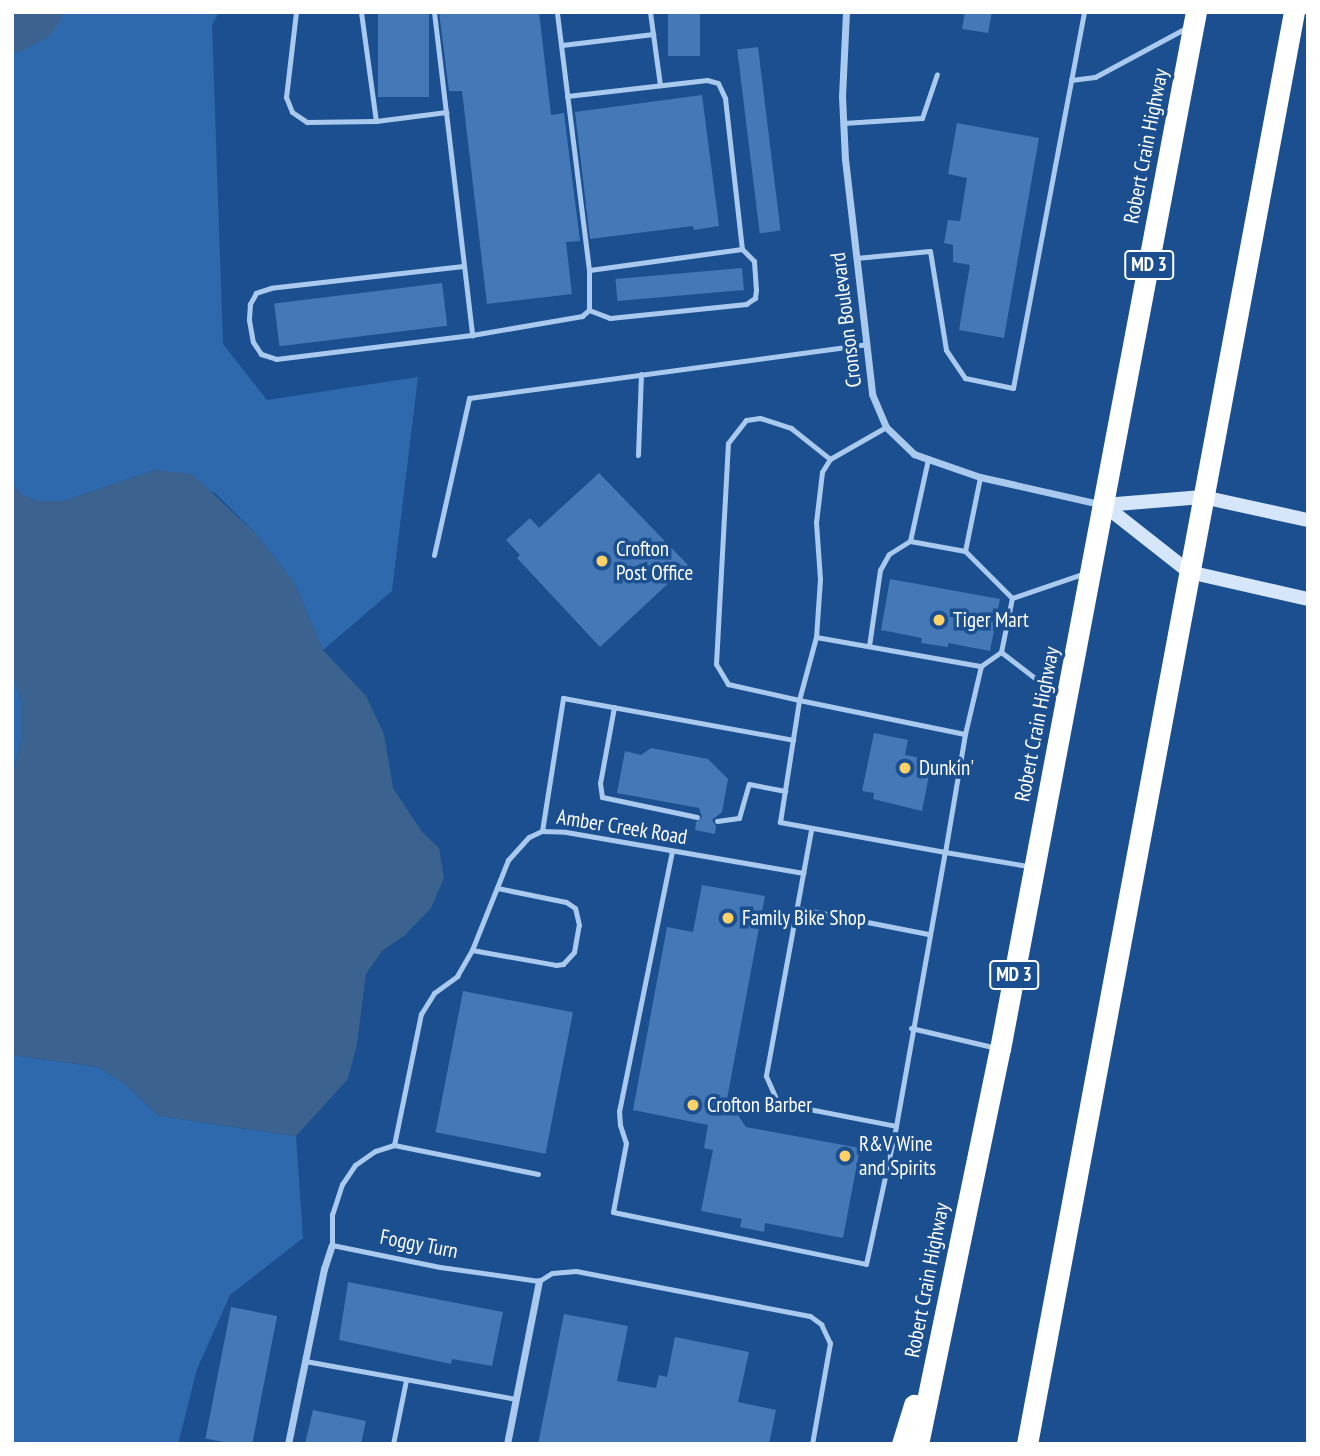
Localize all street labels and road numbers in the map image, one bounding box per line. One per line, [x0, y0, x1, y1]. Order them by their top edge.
street label: Robert Crain Highway [1119, 66, 1173, 226]
road number: MD 3 [1123, 249, 1175, 280]
street label: Cronson Boulevard [825, 251, 867, 389]
street label: Robert Crain Highway [1010, 644, 1064, 804]
street label: Amber Creek Road [555, 804, 689, 850]
road number: MD 3 [988, 959, 1040, 990]
street label: Robert Crain Highway [900, 1200, 954, 1360]
street label: Foggy Turn [377, 1224, 461, 1264]

